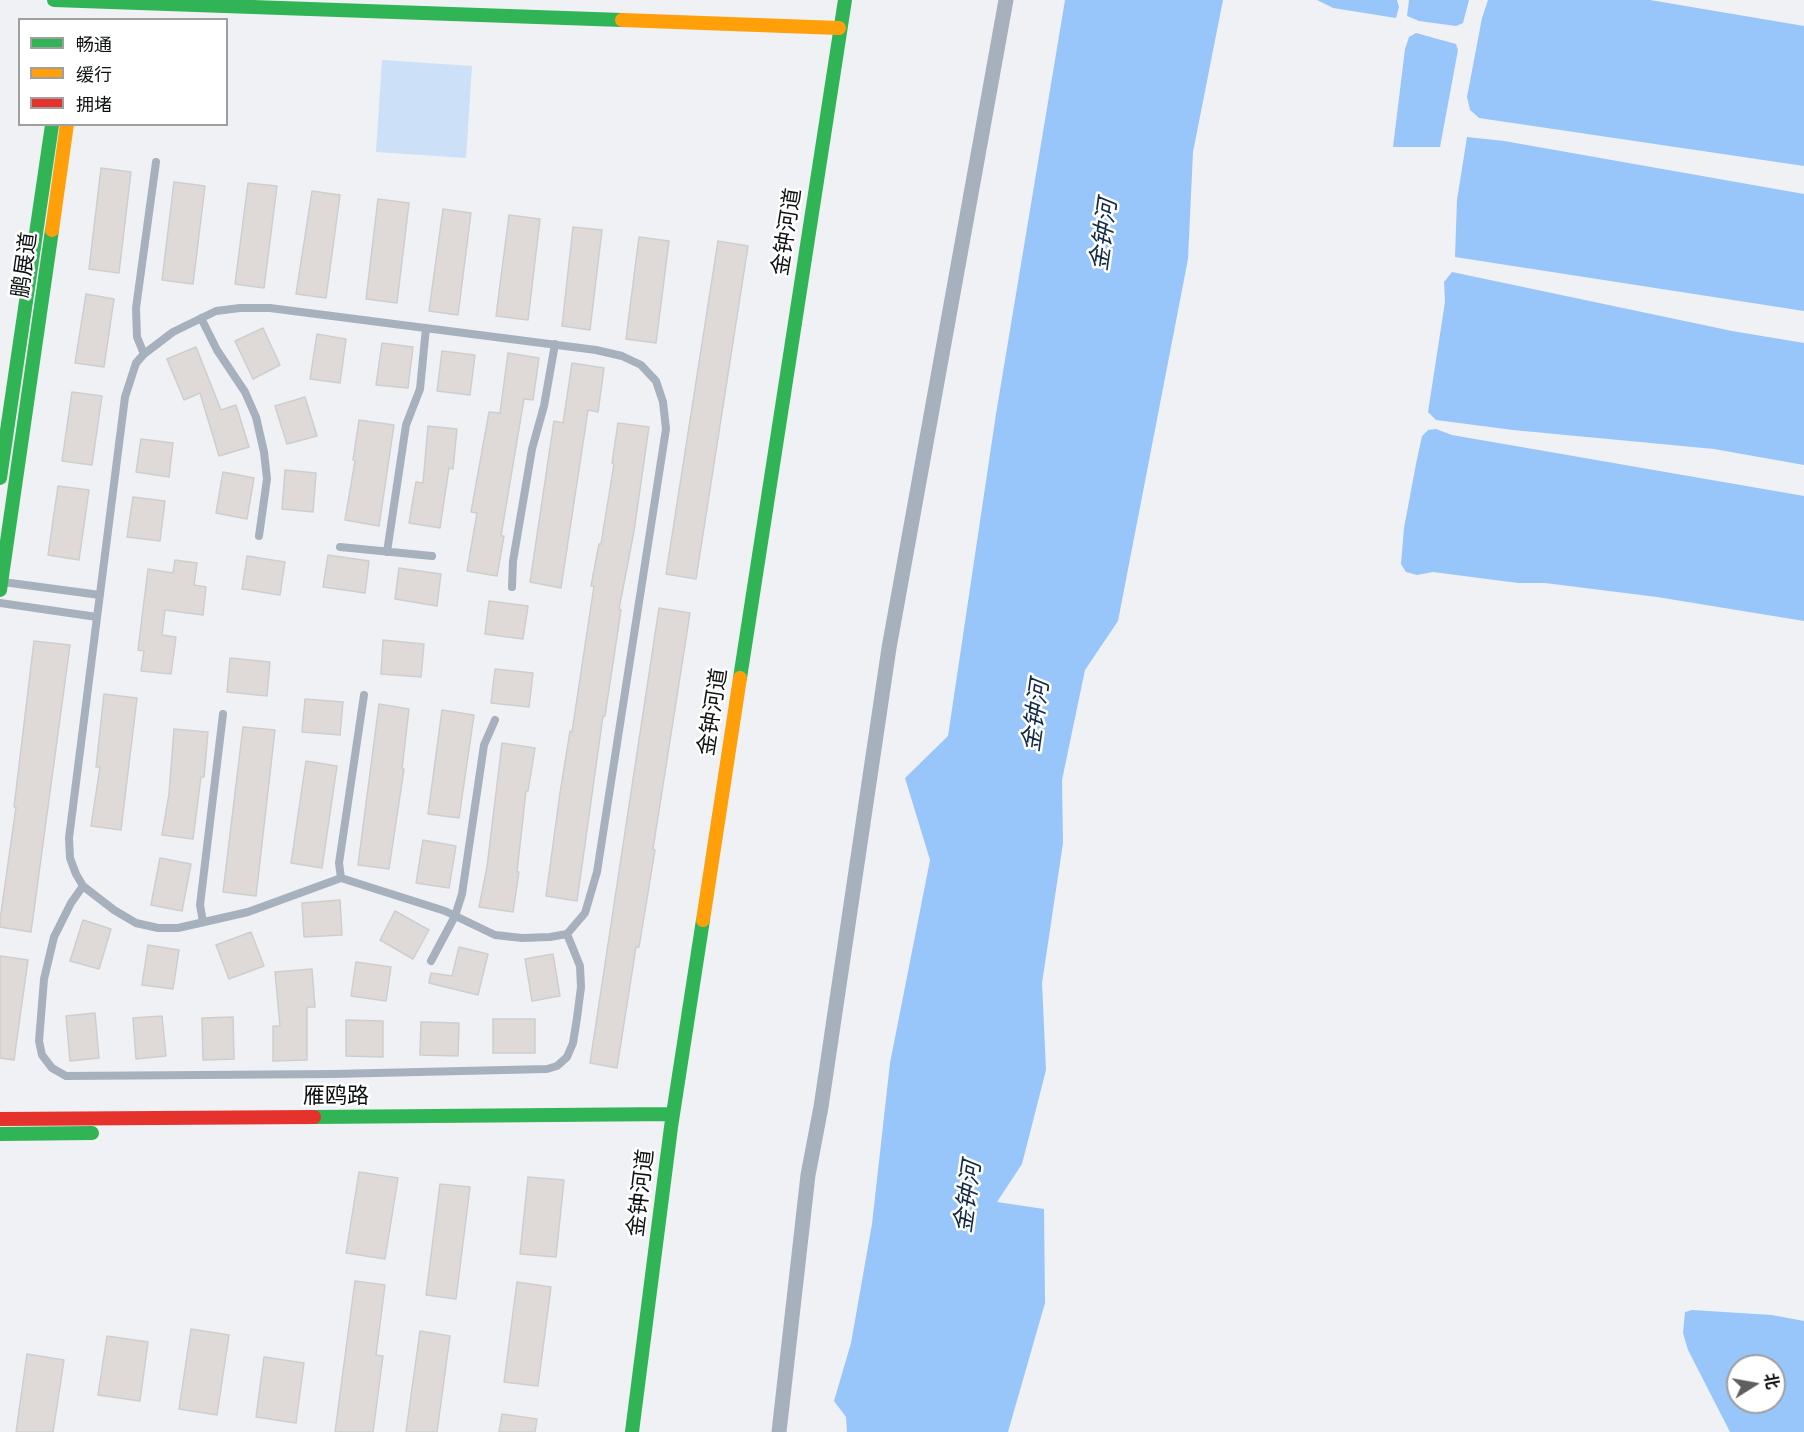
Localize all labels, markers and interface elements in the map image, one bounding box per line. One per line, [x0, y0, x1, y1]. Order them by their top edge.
legend [18, 18, 228, 126]
text: 畅通 [76, 33, 112, 56]
text: 缓行 [76, 63, 112, 86]
text: 拥堵 [76, 93, 112, 116]
street label: 金钟河道 [767, 186, 807, 278]
water label: 金钟河 [1085, 197, 1123, 273]
street label: 鹏展道 [7, 230, 43, 300]
street label: 金钟河道 [693, 666, 733, 758]
water label: 金钟河 [1017, 678, 1055, 754]
street label: 雁鸥路 [303, 1083, 369, 1109]
street label: 金钟河道 [623, 1148, 659, 1238]
water label: 金钟河 [949, 1159, 987, 1235]
north arrow [1726, 1354, 1786, 1414]
text: 北 [1760, 1371, 1783, 1391]

